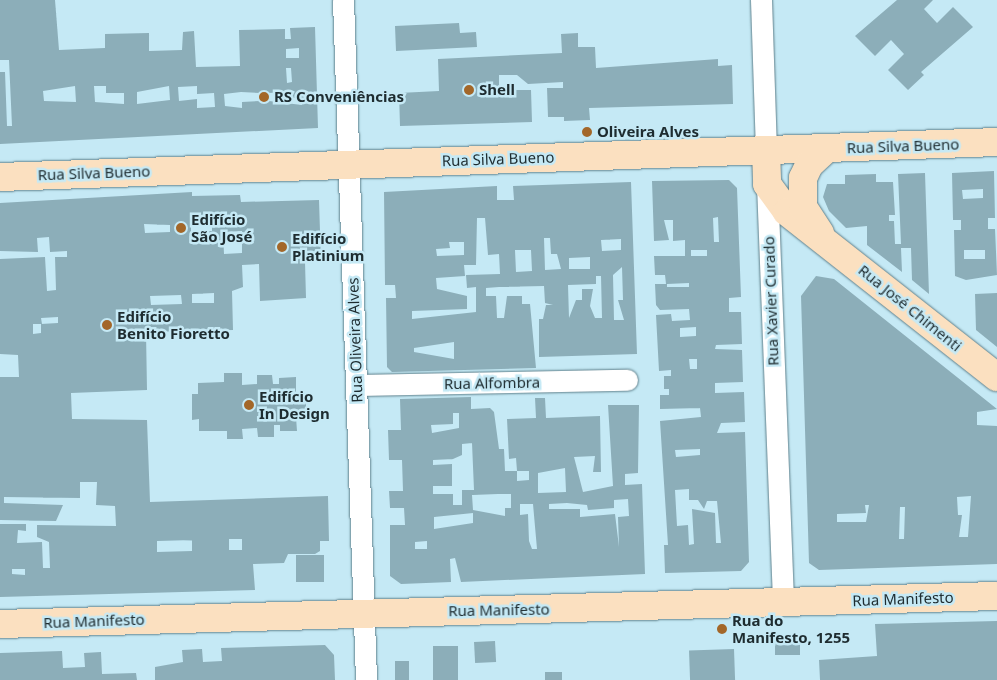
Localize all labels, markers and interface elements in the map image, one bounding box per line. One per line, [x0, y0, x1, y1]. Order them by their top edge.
place label: Shell [479, 81, 515, 99]
marker: Shell [463, 84, 475, 96]
place label: RS Conveniências [274, 88, 404, 106]
marker: RS Conveniências [258, 91, 270, 103]
place label: Oliveira Alves [597, 123, 699, 141]
marker: Oliveira Alves [581, 126, 593, 138]
street label: Rua Silva Bueno [846, 135, 960, 157]
street label: Rua Silva Bueno [441, 148, 555, 170]
street label: Rua Silva Bueno [37, 162, 151, 184]
place label: Edifício São José [191, 210, 252, 245]
marker: Edifício São José [175, 222, 187, 234]
place label: Edifício Platinium [292, 229, 364, 264]
street label: Rua Xavier Curado [760, 236, 782, 366]
marker: Edifício Platinium [276, 241, 288, 253]
street label: Rua José Chimenti [855, 261, 965, 355]
street label: Rua Oliveira Alves [344, 277, 366, 403]
place label: Edifício Benito Fioretto [117, 307, 230, 342]
marker: Edifício Benito Fioretto [101, 319, 113, 331]
street label: Rua Alfombra [444, 373, 540, 393]
place label: Edifício In Design [259, 387, 330, 422]
marker: Edifício In Design [243, 399, 255, 411]
street label: Rua Manifesto [852, 588, 954, 610]
street label: Rua Manifesto [448, 600, 550, 620]
street label: Rua Manifesto [43, 610, 145, 632]
place label: Rua do Manifesto, 1255 [732, 611, 850, 646]
marker: Rua do Manifesto, 1255 [716, 623, 728, 635]

